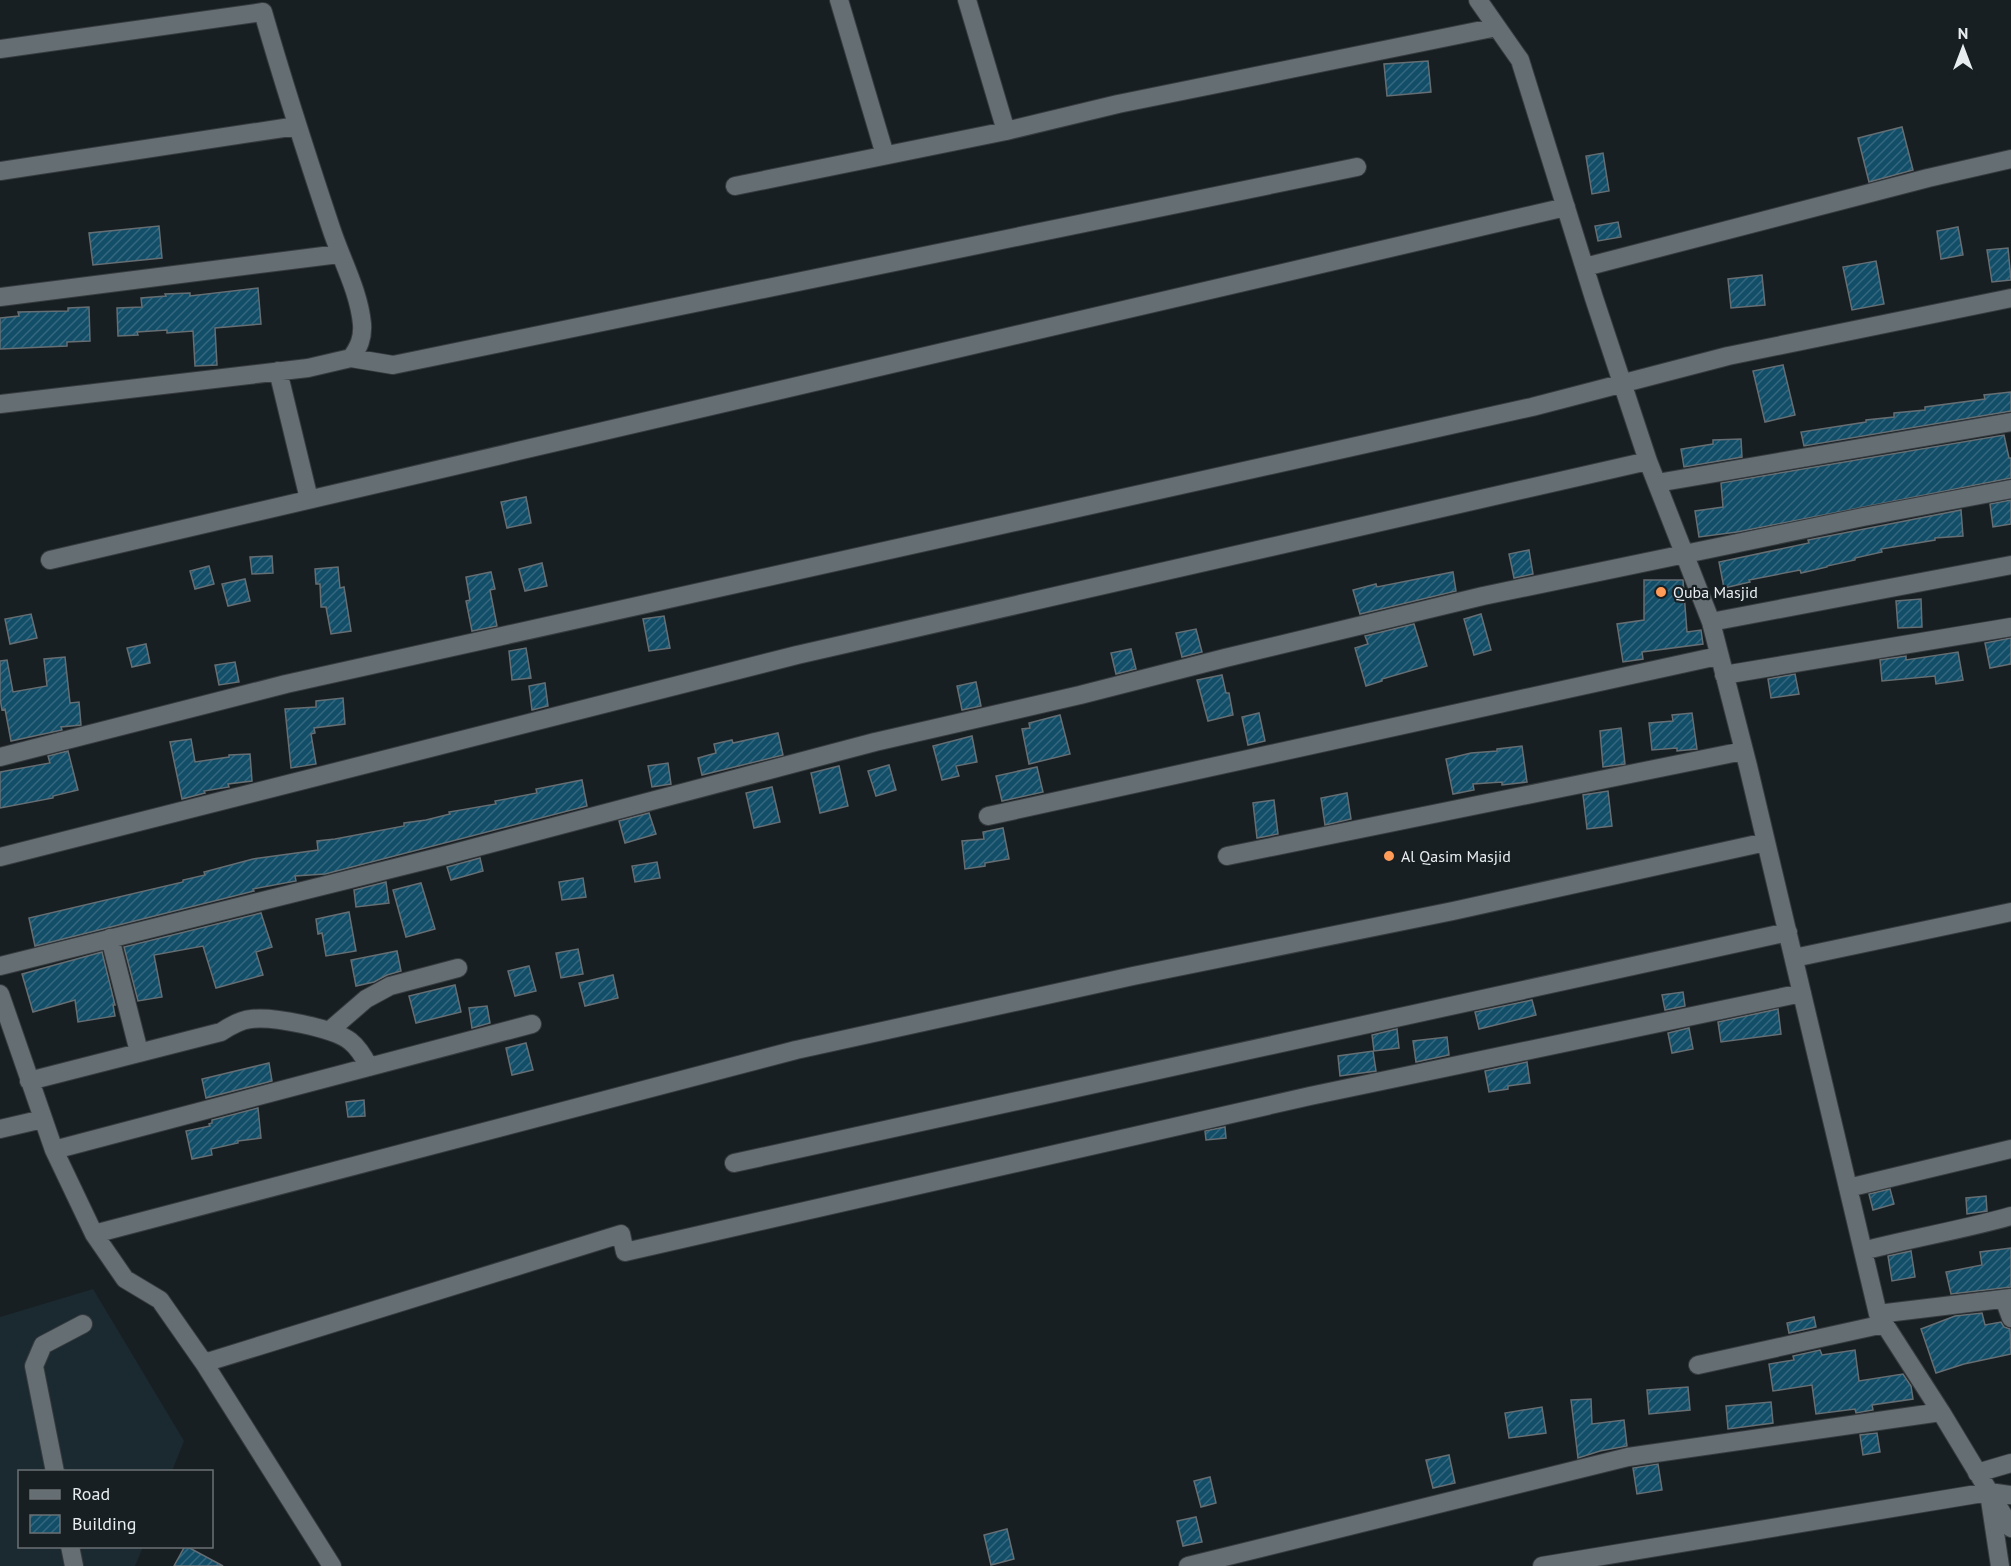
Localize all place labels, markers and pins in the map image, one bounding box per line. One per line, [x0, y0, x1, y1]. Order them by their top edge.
place label: Quba Masjid [1673, 582, 1758, 602]
marker: Quba Masjid [1654, 585, 1668, 599]
place label: Al Qasim Masjid [1401, 846, 1511, 866]
marker: Al Qasim Masjid [1382, 849, 1396, 863]

